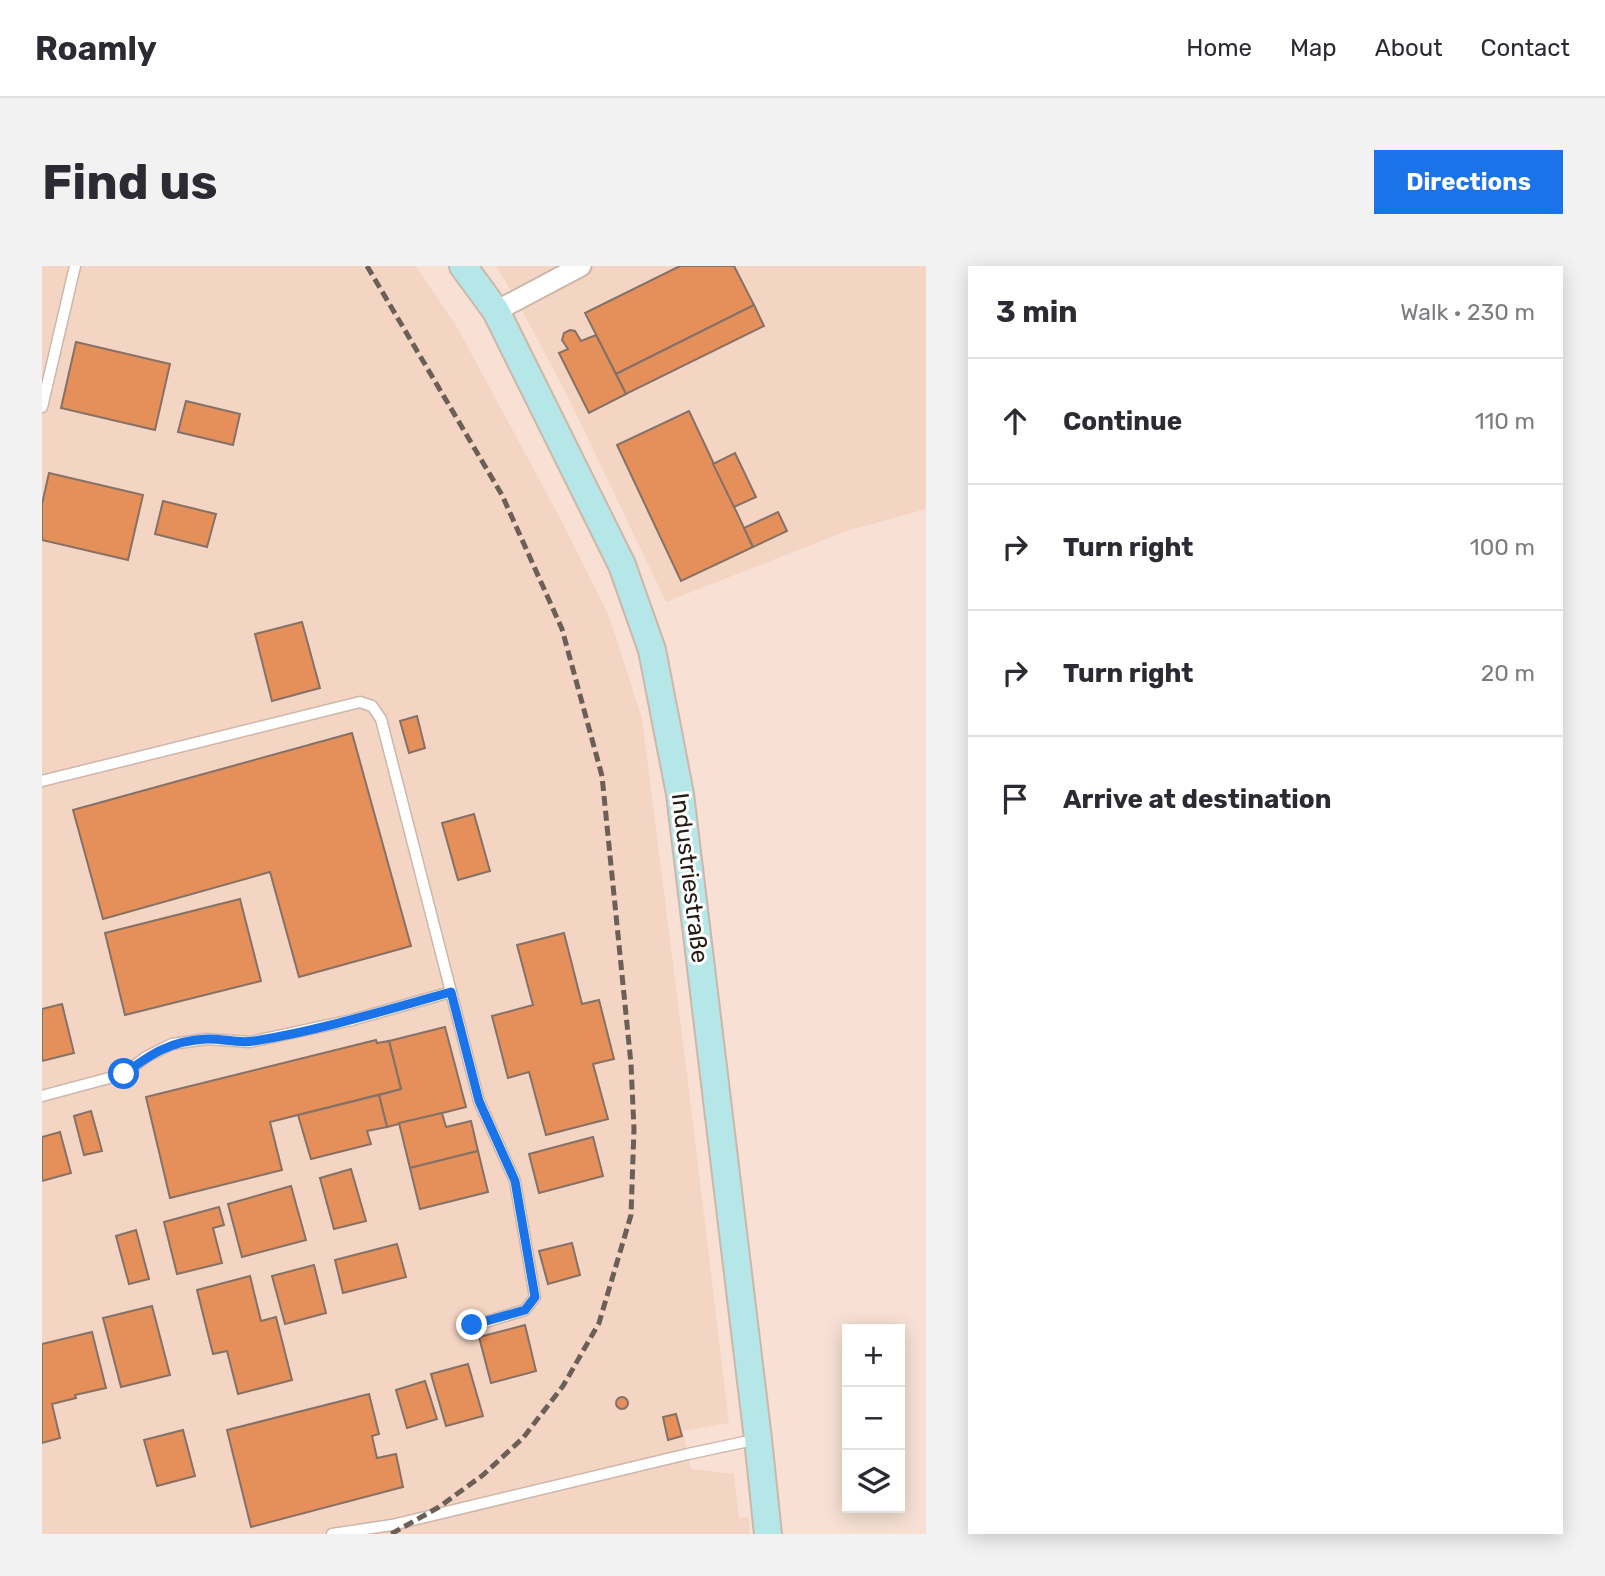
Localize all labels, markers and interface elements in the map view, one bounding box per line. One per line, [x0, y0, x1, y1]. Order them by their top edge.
text: Roamly [35, 29, 157, 68]
text: Home [1186, 34, 1252, 62]
text: Map [1290, 34, 1337, 62]
text: About [1375, 34, 1443, 62]
text: Contact [1481, 34, 1570, 62]
button: Directions [1374, 150, 1563, 214]
text: Find us [42, 153, 218, 211]
text: 3 min [996, 294, 1078, 330]
text: Walk · 230 m [1400, 298, 1535, 326]
icon: ahead [996, 402, 1034, 440]
text: Continue [1063, 406, 1182, 437]
text: 110 m [1475, 407, 1535, 435]
icon: right [996, 528, 1034, 566]
text: Turn right [1063, 532, 1193, 563]
text: 100 m [1470, 533, 1535, 561]
icon: right [996, 654, 1034, 692]
text: Turn right [1063, 658, 1193, 689]
text: 20 m [1481, 659, 1535, 687]
icon: arrive [996, 780, 1034, 818]
text: Arrive at destination [1063, 784, 1331, 815]
street label: Industriestraße [666, 791, 714, 965]
route start [108, 1058, 139, 1089]
route end [456, 1309, 487, 1340]
map controls [842, 1324, 905, 1513]
button: + [842, 1324, 905, 1387]
button: − [842, 1387, 905, 1450]
button: layers [842, 1450, 905, 1513]

